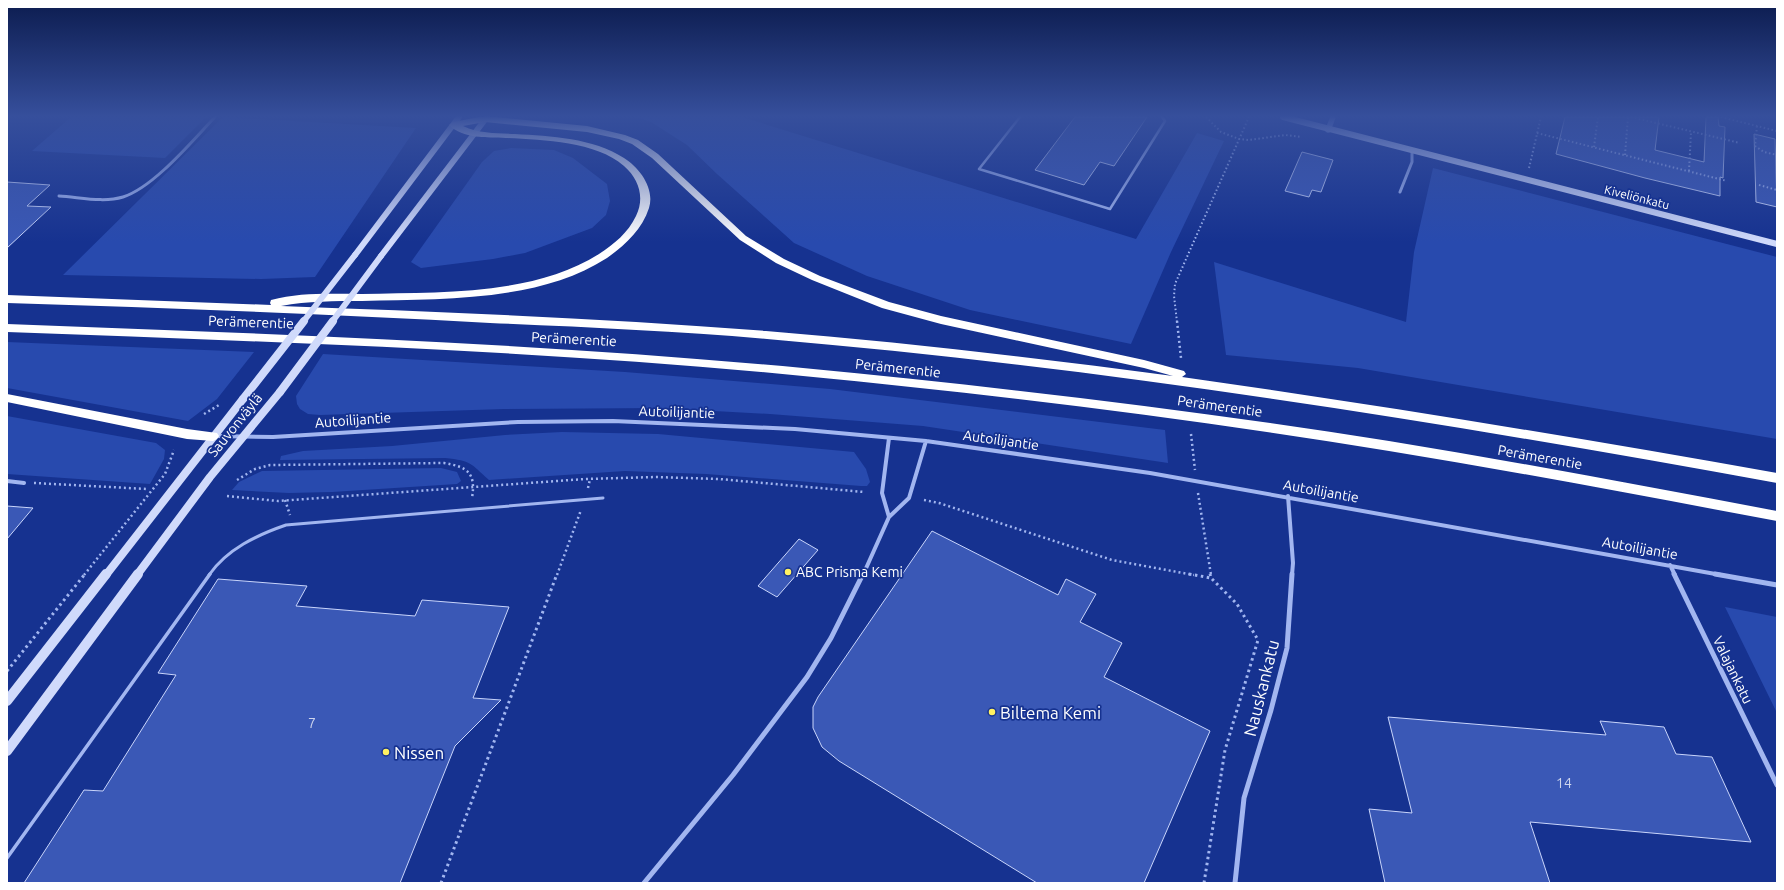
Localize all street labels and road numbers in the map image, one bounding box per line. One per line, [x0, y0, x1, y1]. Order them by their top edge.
street label: Kiveliönkatu [1603, 183, 1671, 211]
street label: Perämerentie [208, 313, 294, 331]
street label: Perämerentie [531, 329, 617, 349]
street label: Perämerentie [855, 356, 941, 380]
street label: Sauvonväylä [205, 390, 265, 460]
street label: Perämerentie [1176, 392, 1264, 420]
street label: Autoilijantie [639, 403, 715, 421]
street label: Autoilijantie [314, 409, 392, 431]
street label: Autoilijantie [962, 427, 1040, 453]
street label: Perämerentie [1496, 442, 1584, 472]
street label: Autoilijantie [1282, 476, 1360, 506]
street label: Autoilijantie [1601, 533, 1679, 563]
street label: Valajankatu [1710, 634, 1756, 706]
street label: Nauskankatu [1240, 638, 1282, 738]

